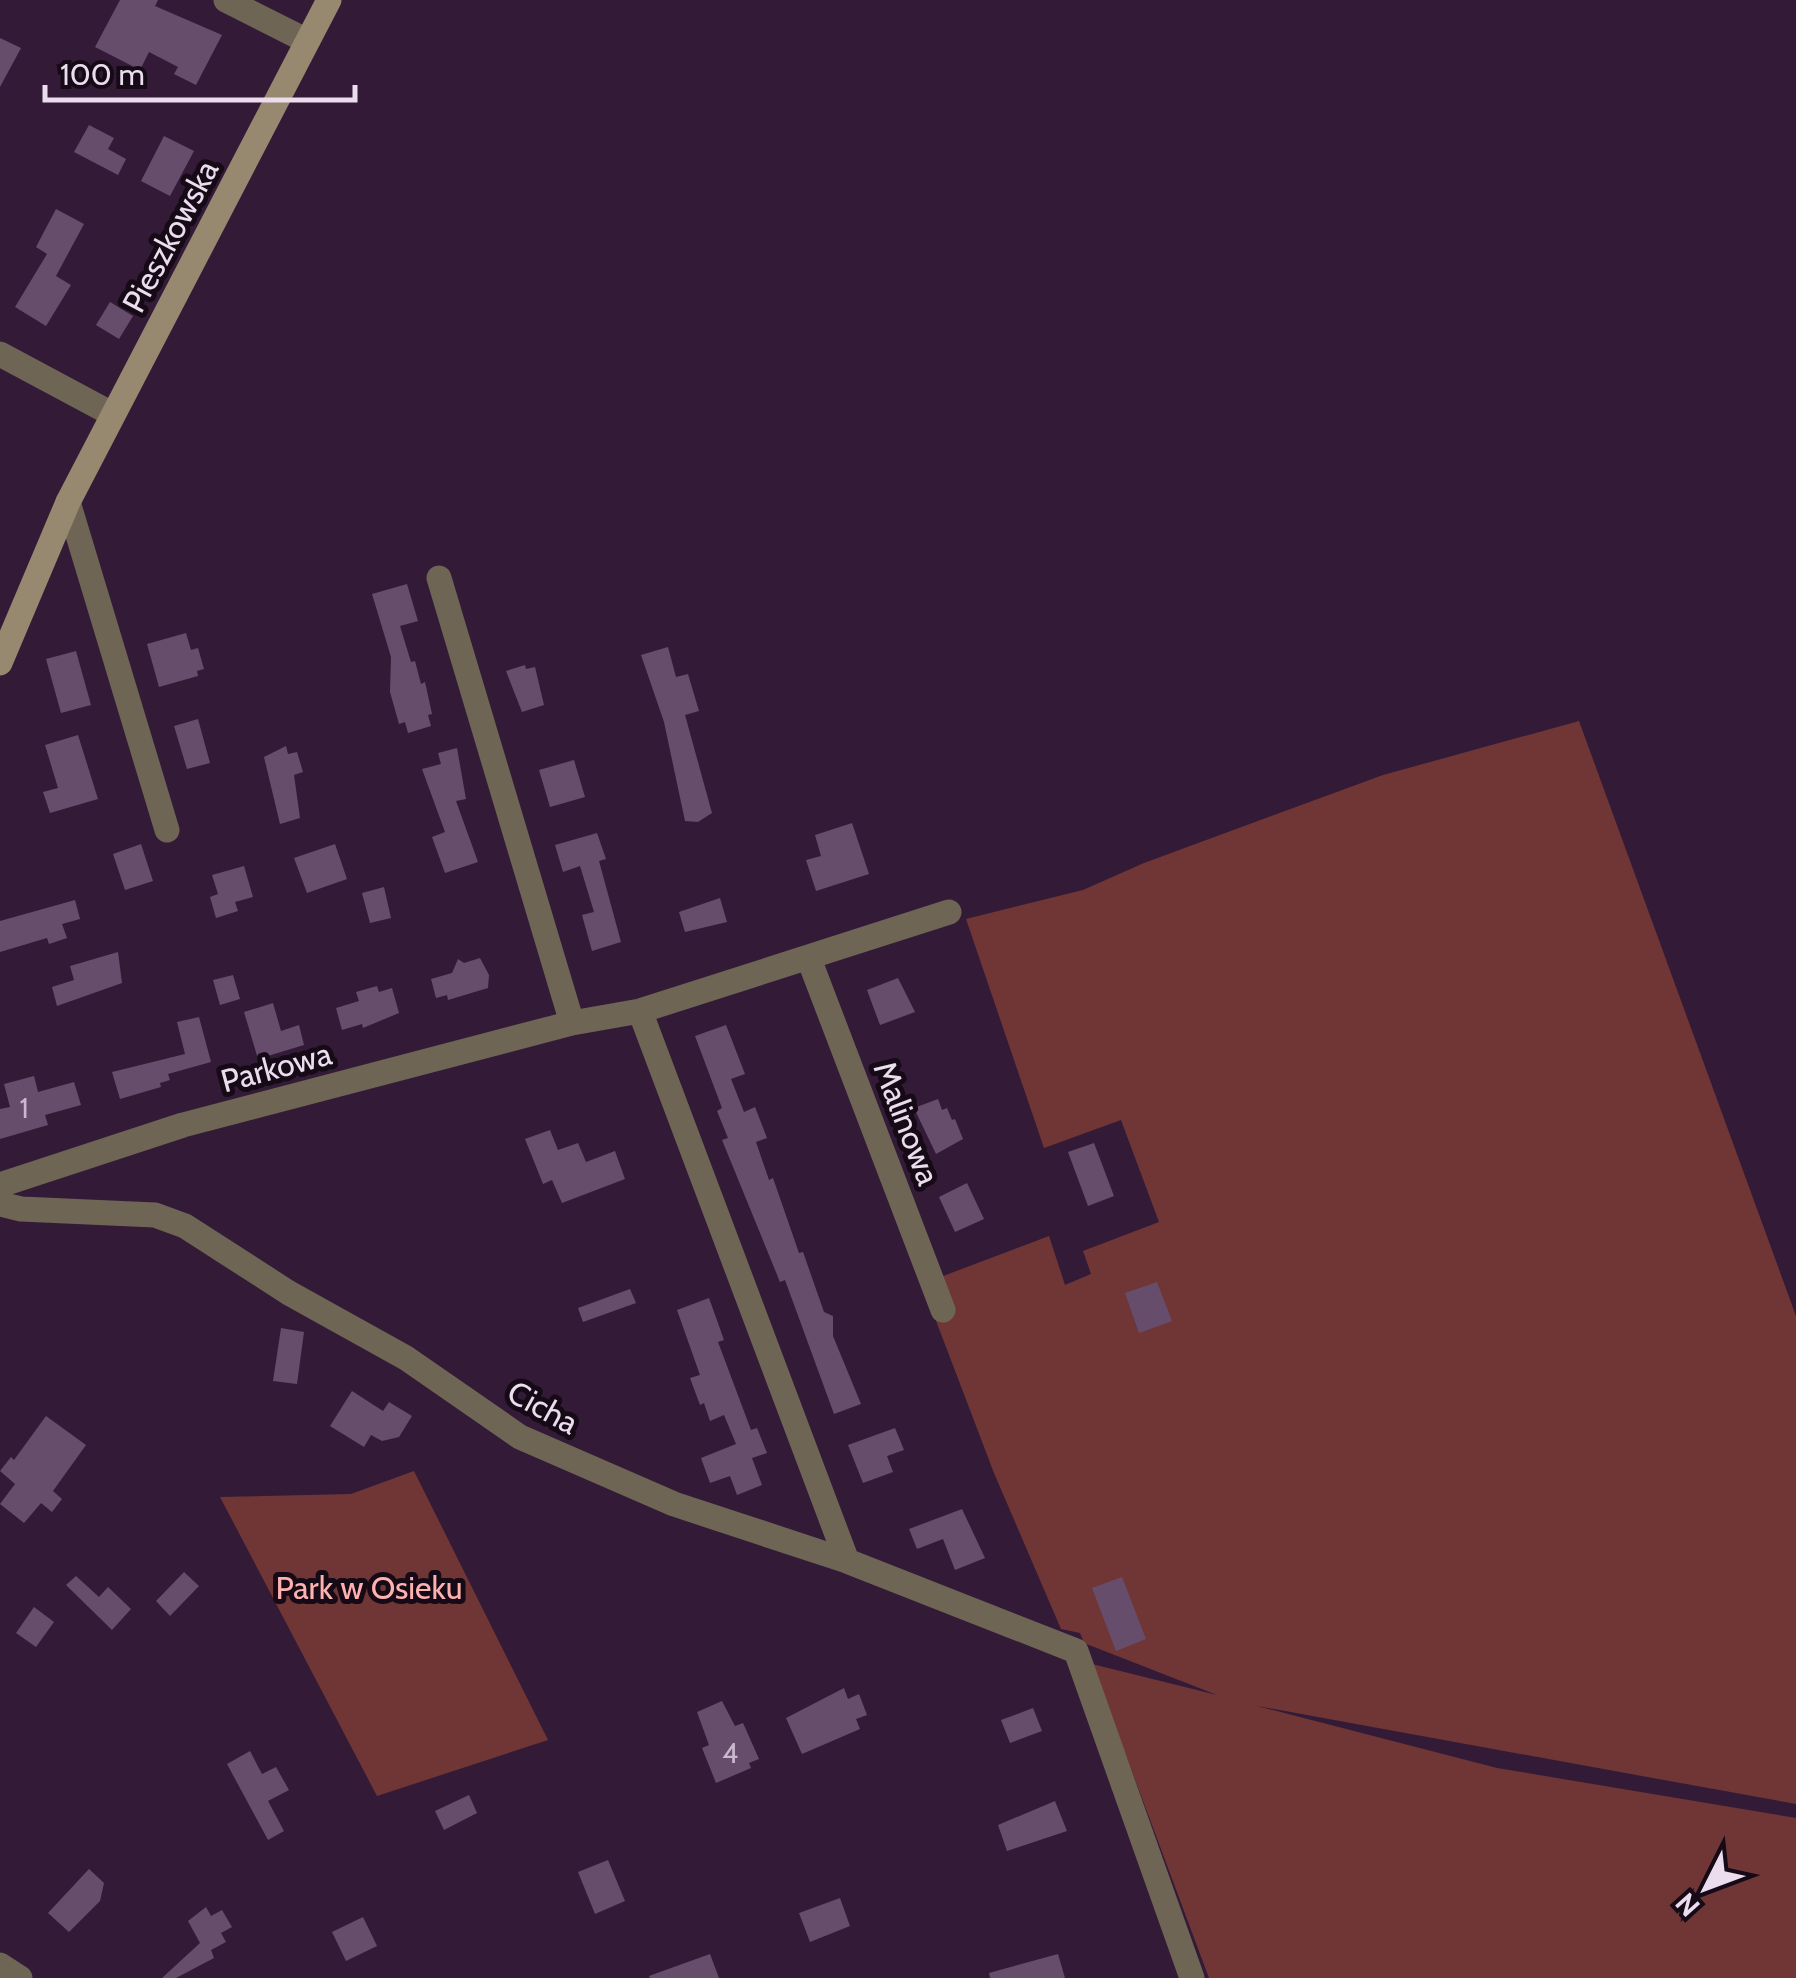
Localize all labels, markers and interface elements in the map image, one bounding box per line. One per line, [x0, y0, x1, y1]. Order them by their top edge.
scale bar [45, 40, 355, 102]
text: 100 m [60, 56, 145, 93]
street label: Pieszkowska [114, 153, 227, 319]
street label: Parkowa [216, 1033, 336, 1100]
street label: Malinowa [866, 1056, 949, 1191]
house number: 1 [19, 1091, 29, 1125]
street label: Cicha [501, 1372, 586, 1442]
park label: Park w Osieku [275, 1568, 463, 1607]
house number: 4 [722, 1736, 738, 1770]
north arrow [1656, 1838, 1756, 1938]
text: N [1668, 1886, 1707, 1923]

